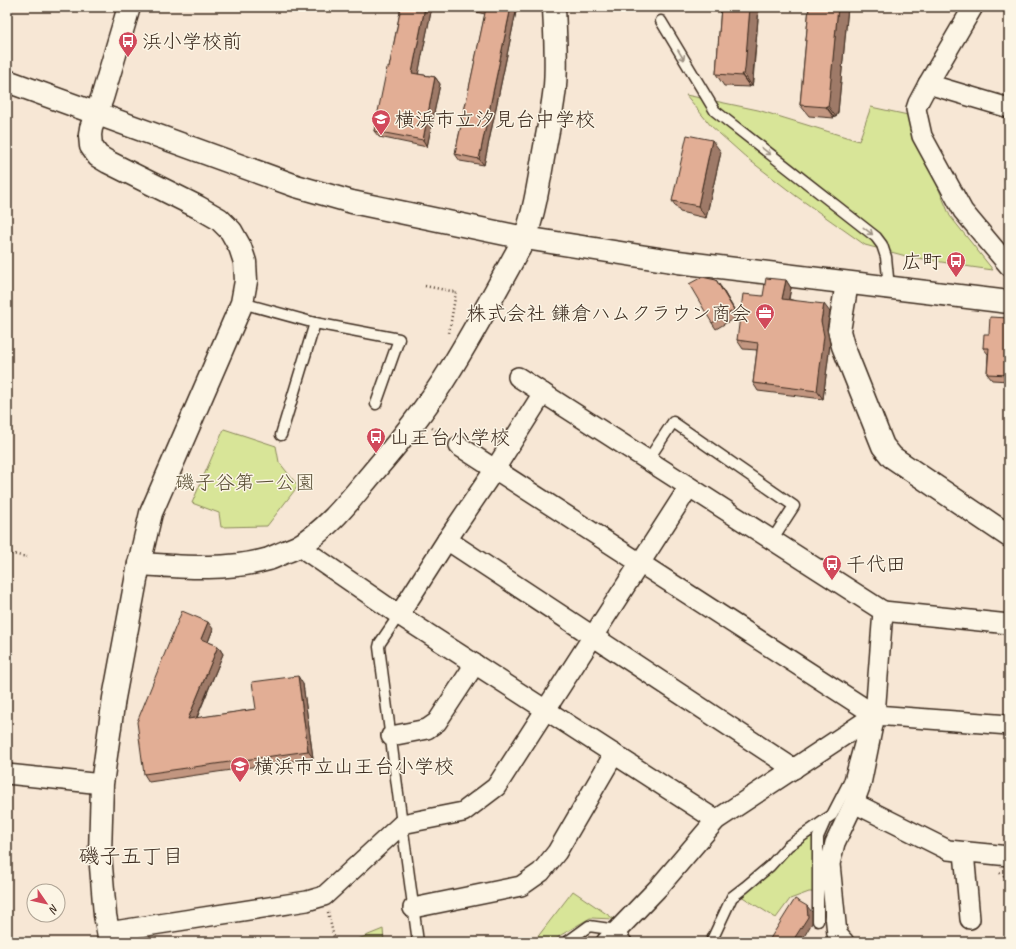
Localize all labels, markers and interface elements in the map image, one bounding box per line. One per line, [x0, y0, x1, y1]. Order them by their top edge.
place label: 浜小学校前 [142, 29, 242, 54]
bus stop icon: 浜小学校前 [117, 30, 139, 58]
one-way arrow [678, 49, 686, 61]
place label: 横浜市立汐見台中学校 [395, 107, 595, 132]
school or university icon: 横浜市立汐見台中学校 [370, 108, 392, 136]
one-way arrow [760, 146, 771, 155]
one-way arrow [863, 227, 874, 235]
place label: 広町 [902, 249, 942, 274]
bus stop icon: 広町 [945, 250, 967, 278]
place label: 株式会社 鎌倉ハムクラウン商会 [466, 301, 751, 326]
office icon: 株式会社 鎌倉ハムクラウン商会 [754, 302, 776, 330]
place label: 山王台小学校 [390, 425, 510, 450]
bus stop icon: 山王台小学校 [365, 426, 387, 454]
park label: 磯子谷第一公園 [175, 470, 315, 495]
place label: 千代田 [846, 552, 906, 577]
bus stop icon: 千代田 [821, 553, 843, 581]
place label: 横浜市立山王台小学校 [254, 754, 454, 779]
school or university icon: 横浜市立山王台小学校 [229, 755, 251, 783]
district label: 磯子五丁目 [79, 843, 184, 869]
north arrow [26, 883, 66, 923]
text: N [45, 902, 62, 917]

